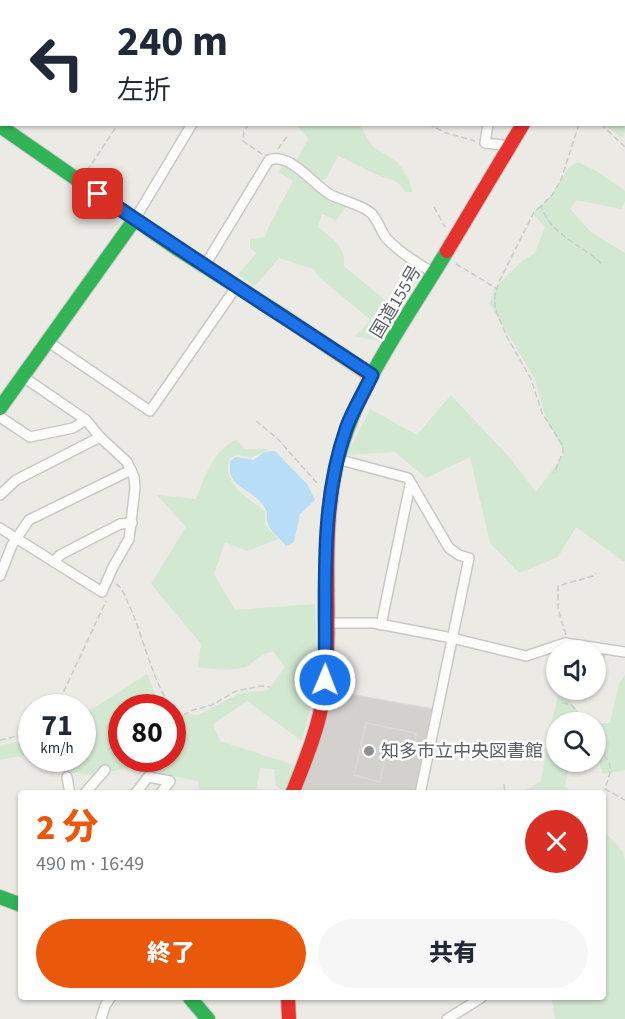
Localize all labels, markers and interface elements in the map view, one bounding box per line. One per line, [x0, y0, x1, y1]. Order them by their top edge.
text: 240 m [117, 12, 228, 72]
icon: left [18, 24, 96, 102]
text: 左折 [117, 71, 171, 110]
pin [72, 168, 123, 219]
icon: arrive [81, 177, 114, 210]
street label: 国道155号 [364, 261, 428, 343]
map controls [546, 640, 606, 772]
button: sound [546, 640, 606, 700]
position arrow [293, 648, 357, 712]
speed limit sign: 80 [108, 694, 186, 772]
text: 71 [41, 704, 73, 747]
button: search [546, 712, 606, 772]
text: km/h [40, 738, 74, 759]
place label: 知多市立中央図書館 [381, 739, 543, 764]
marker: 知多市立中央図書館 [362, 744, 376, 758]
text: 2 分 [36, 802, 98, 853]
button: close [525, 810, 588, 873]
text: 490 m · 16:49 [36, 850, 144, 878]
button: 終了 [36, 919, 306, 988]
button: 共有 [318, 919, 588, 988]

